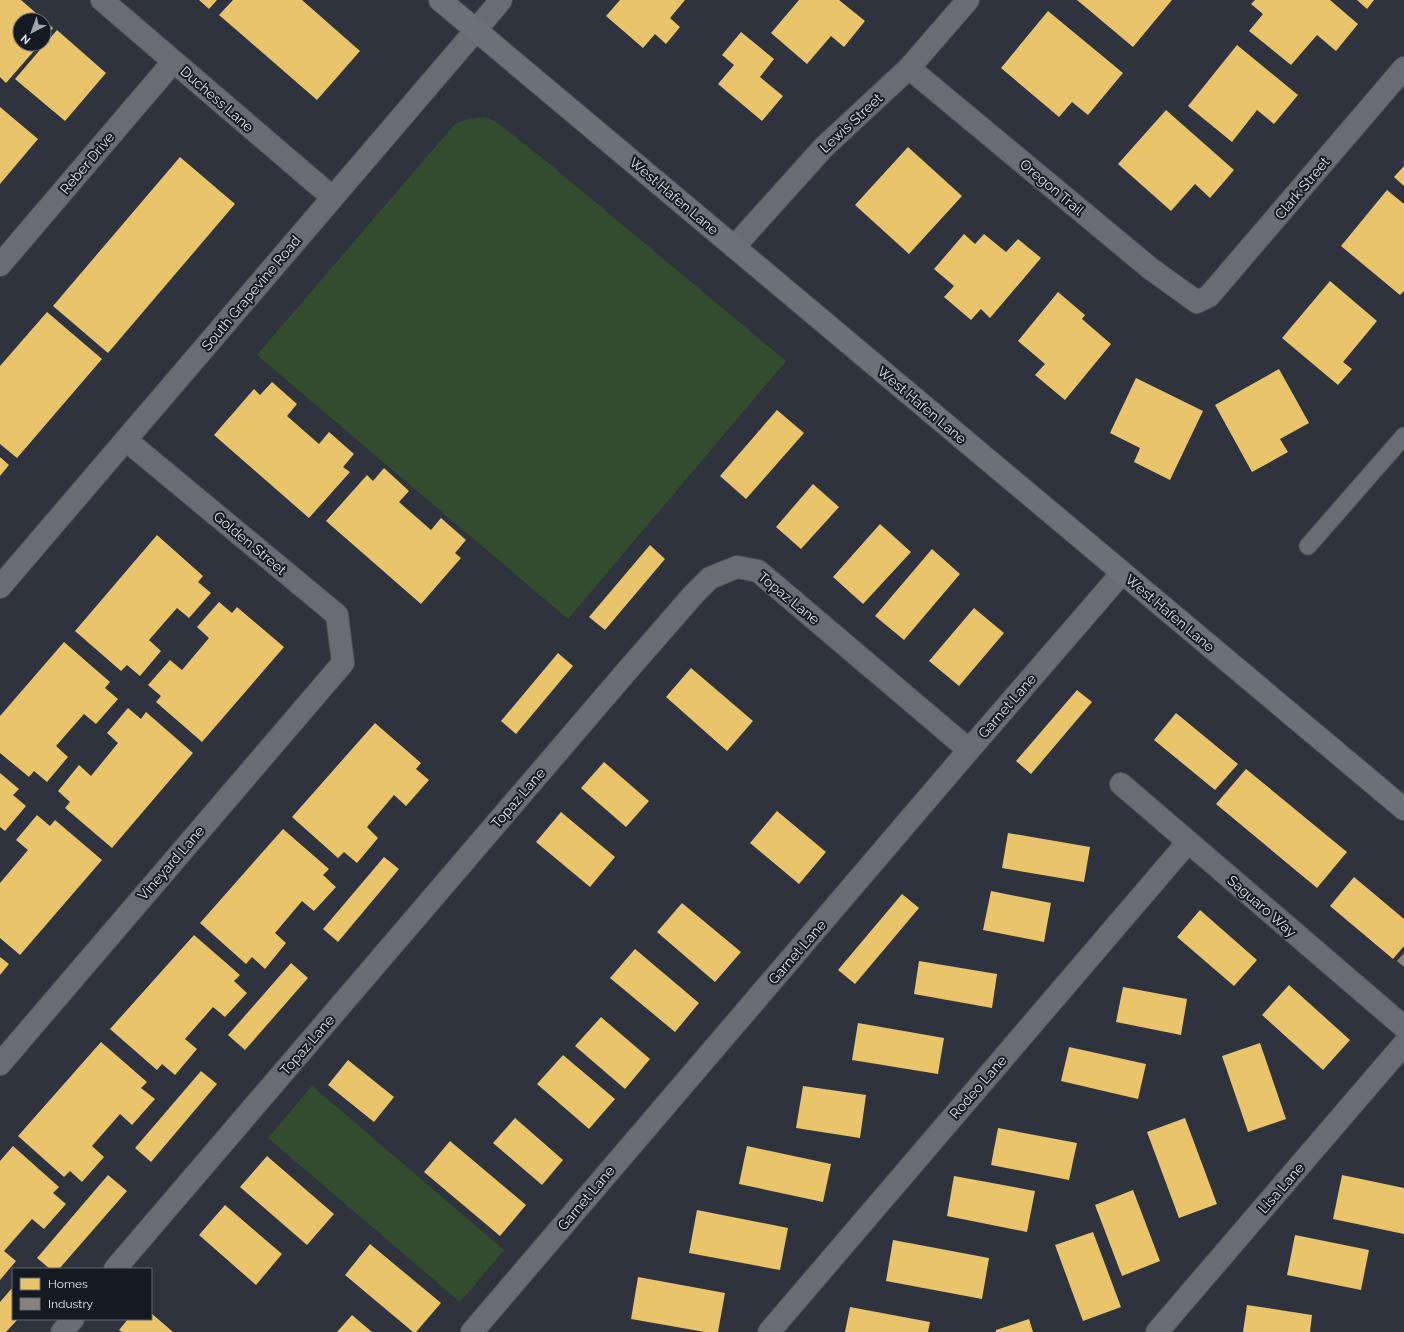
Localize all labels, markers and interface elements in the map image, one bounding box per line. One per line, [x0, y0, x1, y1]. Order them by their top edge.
north arrow [12, 12, 52, 52]
text: N [18, 32, 33, 47]
street label: Duchess Lane [177, 63, 257, 135]
street label: Lewis Street [816, 90, 886, 156]
street label: Reber Drive [57, 129, 117, 197]
street label: West Hafen Lane [626, 154, 722, 238]
street label: Clark Street [1272, 154, 1333, 222]
street label: Oregon Trail [1017, 156, 1087, 218]
street label: South Grapevine Road [198, 232, 304, 354]
street label: West Hafen Lane [874, 363, 970, 447]
street label: Golden Street [211, 508, 290, 578]
street label: Topaz Lane [755, 568, 823, 628]
street label: West Hafen Lane [1122, 571, 1218, 655]
street label: Garnet Lane [975, 671, 1039, 741]
street label: Topaz Lane [488, 765, 548, 831]
street label: Vineyard Lane [134, 823, 208, 903]
street label: Saguaro Way [1224, 872, 1300, 940]
street label: Garnet Lane [765, 917, 829, 987]
street label: Topaz Lane [277, 1012, 337, 1078]
street label: Rodeo Lane [946, 1052, 1010, 1122]
street label: Lisa Lane [1255, 1160, 1307, 1216]
street label: Garnet Lane [554, 1162, 618, 1234]
legend [12, 1268, 152, 1320]
text: Homes [48, 1277, 88, 1291]
text: Industry [48, 1297, 94, 1311]

